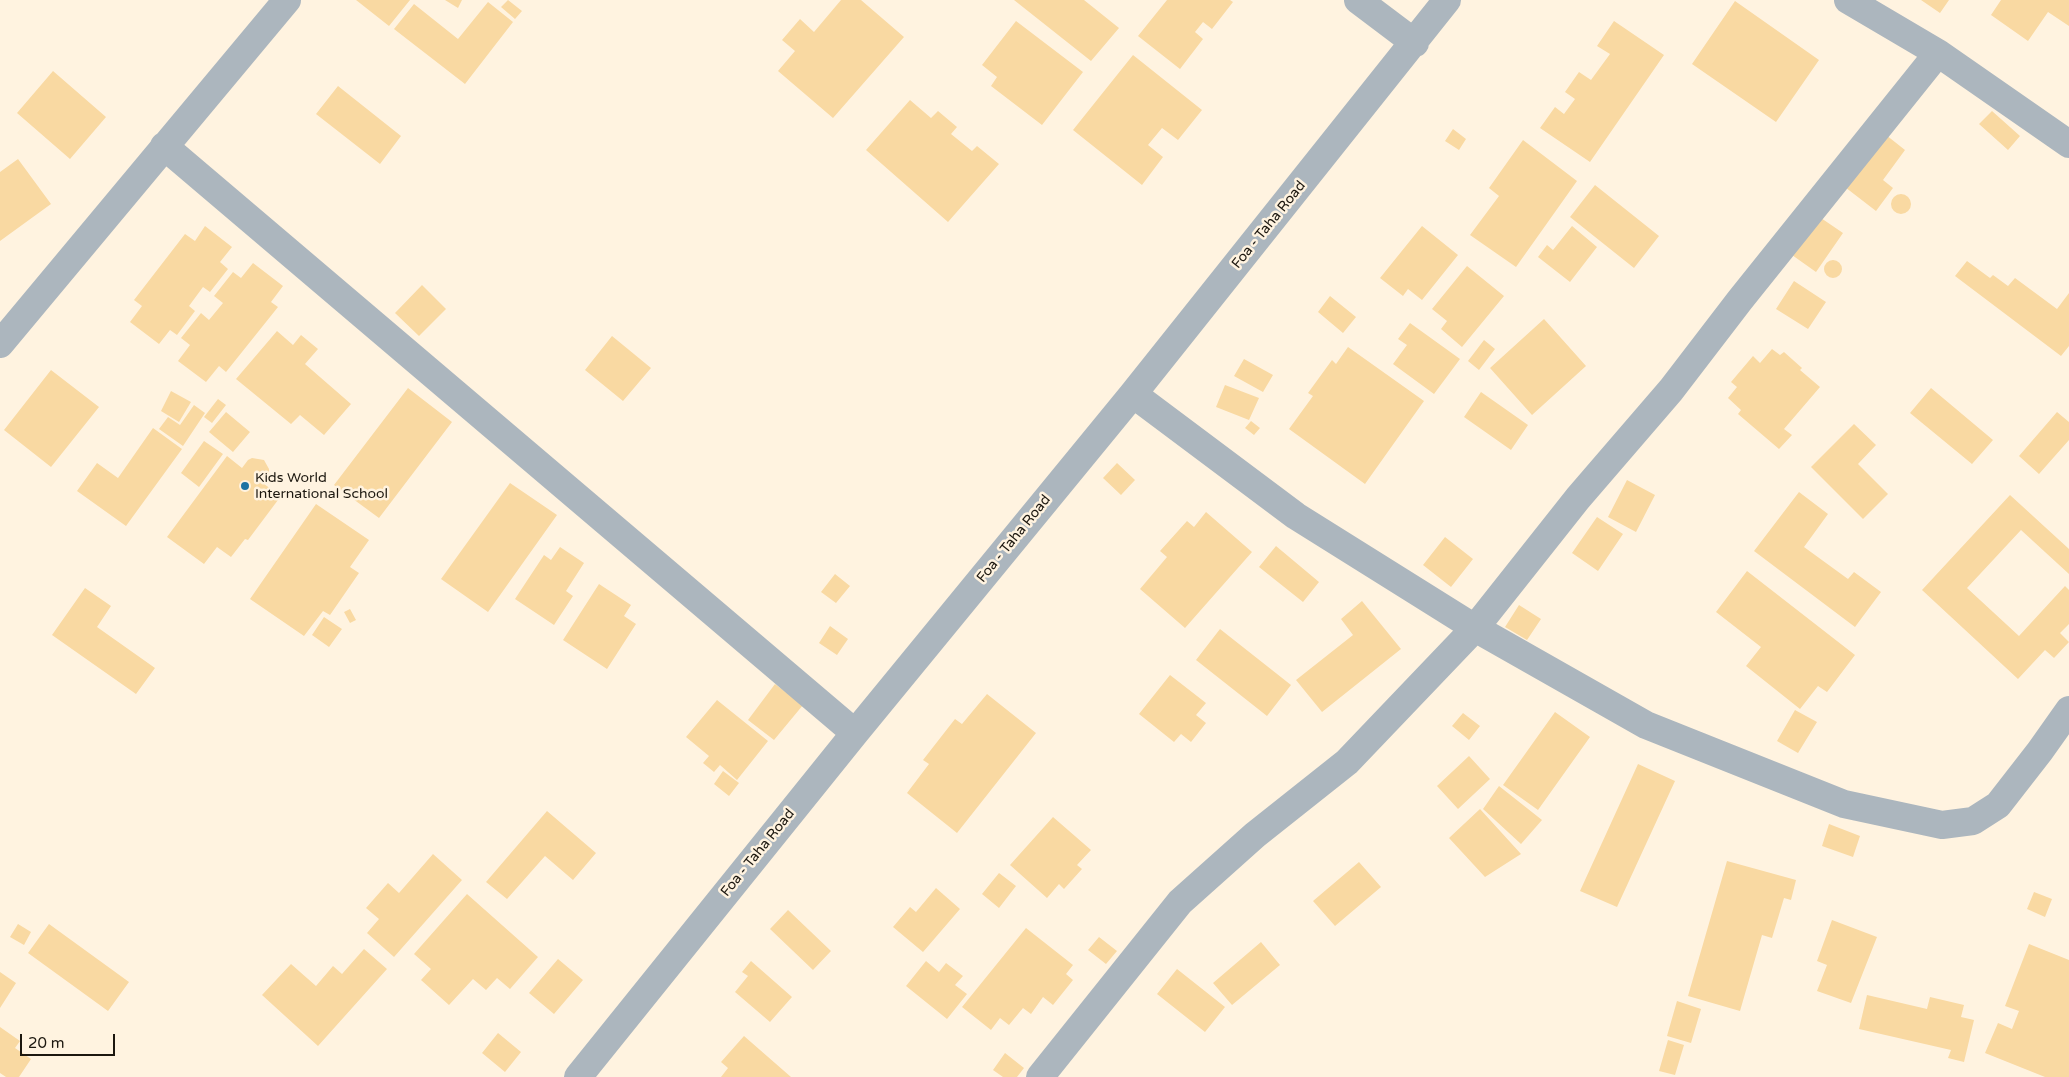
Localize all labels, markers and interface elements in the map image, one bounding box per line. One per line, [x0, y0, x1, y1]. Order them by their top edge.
street label: Foa - Taha Road [1229, 178, 1309, 272]
place label: Kids World International School [255, 470, 388, 502]
marker: Kids World International School [239, 480, 251, 492]
street label: Foa - Taha Road [974, 492, 1054, 586]
street label: Foa - Taha Road [718, 806, 798, 900]
scale bar [22, 1024, 118, 1056]
text: 20 m [28, 1034, 65, 1052]

